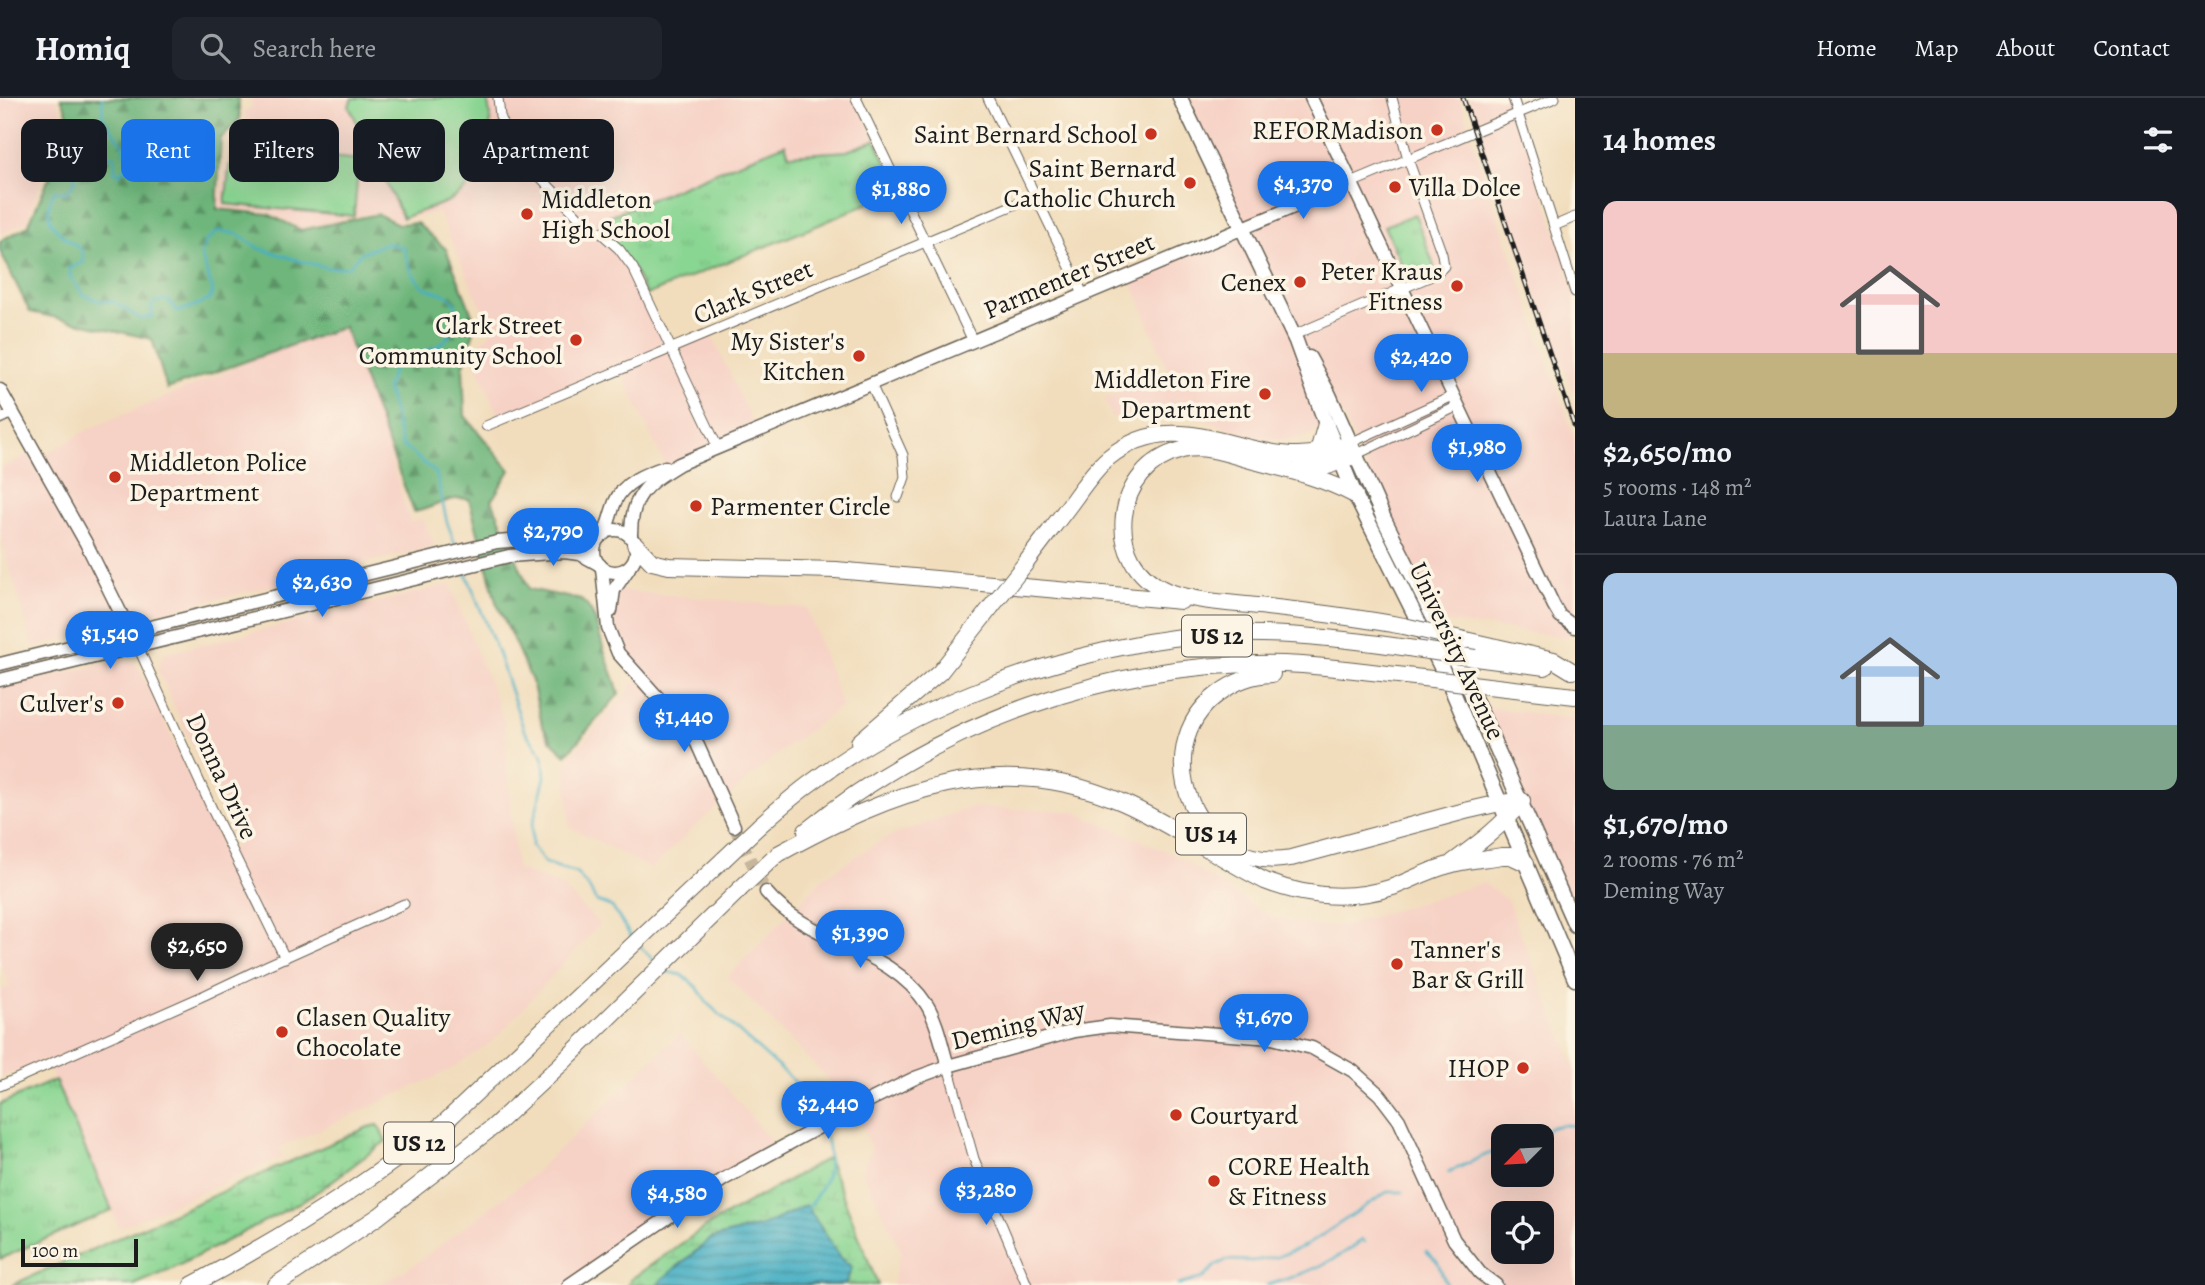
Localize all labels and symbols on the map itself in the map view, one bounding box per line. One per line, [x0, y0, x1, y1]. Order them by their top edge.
place label: REFORMadison [1252, 113, 1423, 148]
place label: Saint Bernard School [914, 117, 1137, 152]
marker: REFORMadison [1429, 122, 1445, 138]
marker: Saint Bernard School [1143, 126, 1159, 142]
place label: Saint Bernard Catholic Church [1004, 151, 1176, 216]
pin: $4,370 [1246, 162, 1360, 221]
pin: $1,880 [844, 166, 958, 226]
place label: Villa Dolce [1408, 170, 1521, 205]
marker: Saint Bernard Catholic Church [1182, 175, 1198, 191]
marker: Villa Dolce [1387, 179, 1403, 195]
place label: Middleton High School [541, 182, 670, 247]
marker: Middleton High School [519, 206, 535, 222]
street label: Parmenter Street [978, 224, 1160, 328]
street label: Clark Street [688, 251, 819, 333]
place label: Peter Kraus Fitness [1320, 254, 1443, 319]
place label: Cenex [1221, 265, 1287, 300]
marker: Cenex [1292, 274, 1308, 290]
marker: Peter Kraus Fitness [1449, 278, 1465, 294]
place label: Clark Street Community School [359, 308, 562, 373]
place label: My Sister's Kitchen [730, 324, 845, 389]
marker: Clark Street Community School [568, 332, 584, 348]
pin: $2,420 [1364, 334, 1478, 394]
marker: My Sister's Kitchen [851, 348, 867, 364]
place label: Middleton Fire Department [1094, 362, 1251, 427]
marker: Middleton Fire Department [1257, 386, 1273, 402]
pin: $1,980 [1420, 424, 1534, 484]
place label: Middleton Police Department [129, 445, 307, 510]
marker: Middleton Police Department [107, 469, 123, 485]
place label: Parmenter Circle [710, 489, 891, 524]
marker: Parmenter Circle [688, 498, 704, 514]
pin: $2,790 [496, 508, 610, 568]
street label: University Avenue [1401, 557, 1513, 745]
pin: $2,630 [265, 560, 379, 619]
pin: $1,540 [53, 612, 167, 671]
road number: US 12 [1182, 616, 1252, 656]
place label: Culver's [20, 686, 104, 721]
pin: $1,440 [627, 694, 741, 754]
marker: Culver's [110, 695, 126, 711]
street label: Donna Drive [178, 707, 266, 845]
road number: US 14 [1176, 814, 1246, 854]
pin: $1,390 [803, 910, 917, 970]
pin: $2,650 [140, 924, 254, 983]
place label: Tanner's Bar & Grill [1411, 932, 1524, 997]
marker: Tanner's Bar & Grill [1389, 956, 1405, 972]
street label: Deming Way [947, 991, 1089, 1059]
pin: $1,670 [1207, 995, 1321, 1054]
place label: Clasen Quality Chocolate [296, 1000, 451, 1065]
marker: Clasen Quality Chocolate [274, 1024, 290, 1040]
place label: IHOP [1448, 1051, 1509, 1086]
marker: IHOP [1515, 1060, 1531, 1076]
pin: $2,440 [771, 1082, 885, 1141]
place label: Courtyard [1190, 1098, 1298, 1133]
marker: Courtyard [1168, 1107, 1184, 1123]
road number: US 12 [384, 1122, 454, 1163]
north arrow [1491, 1124, 1554, 1186]
place label: CORE Health & Fitness [1228, 1149, 1370, 1214]
pin: $3,280 [929, 1168, 1043, 1227]
pin: $4,580 [620, 1170, 734, 1230]
marker: CORE Health & Fitness [1206, 1173, 1222, 1189]
scale bar [21, 1236, 138, 1268]

